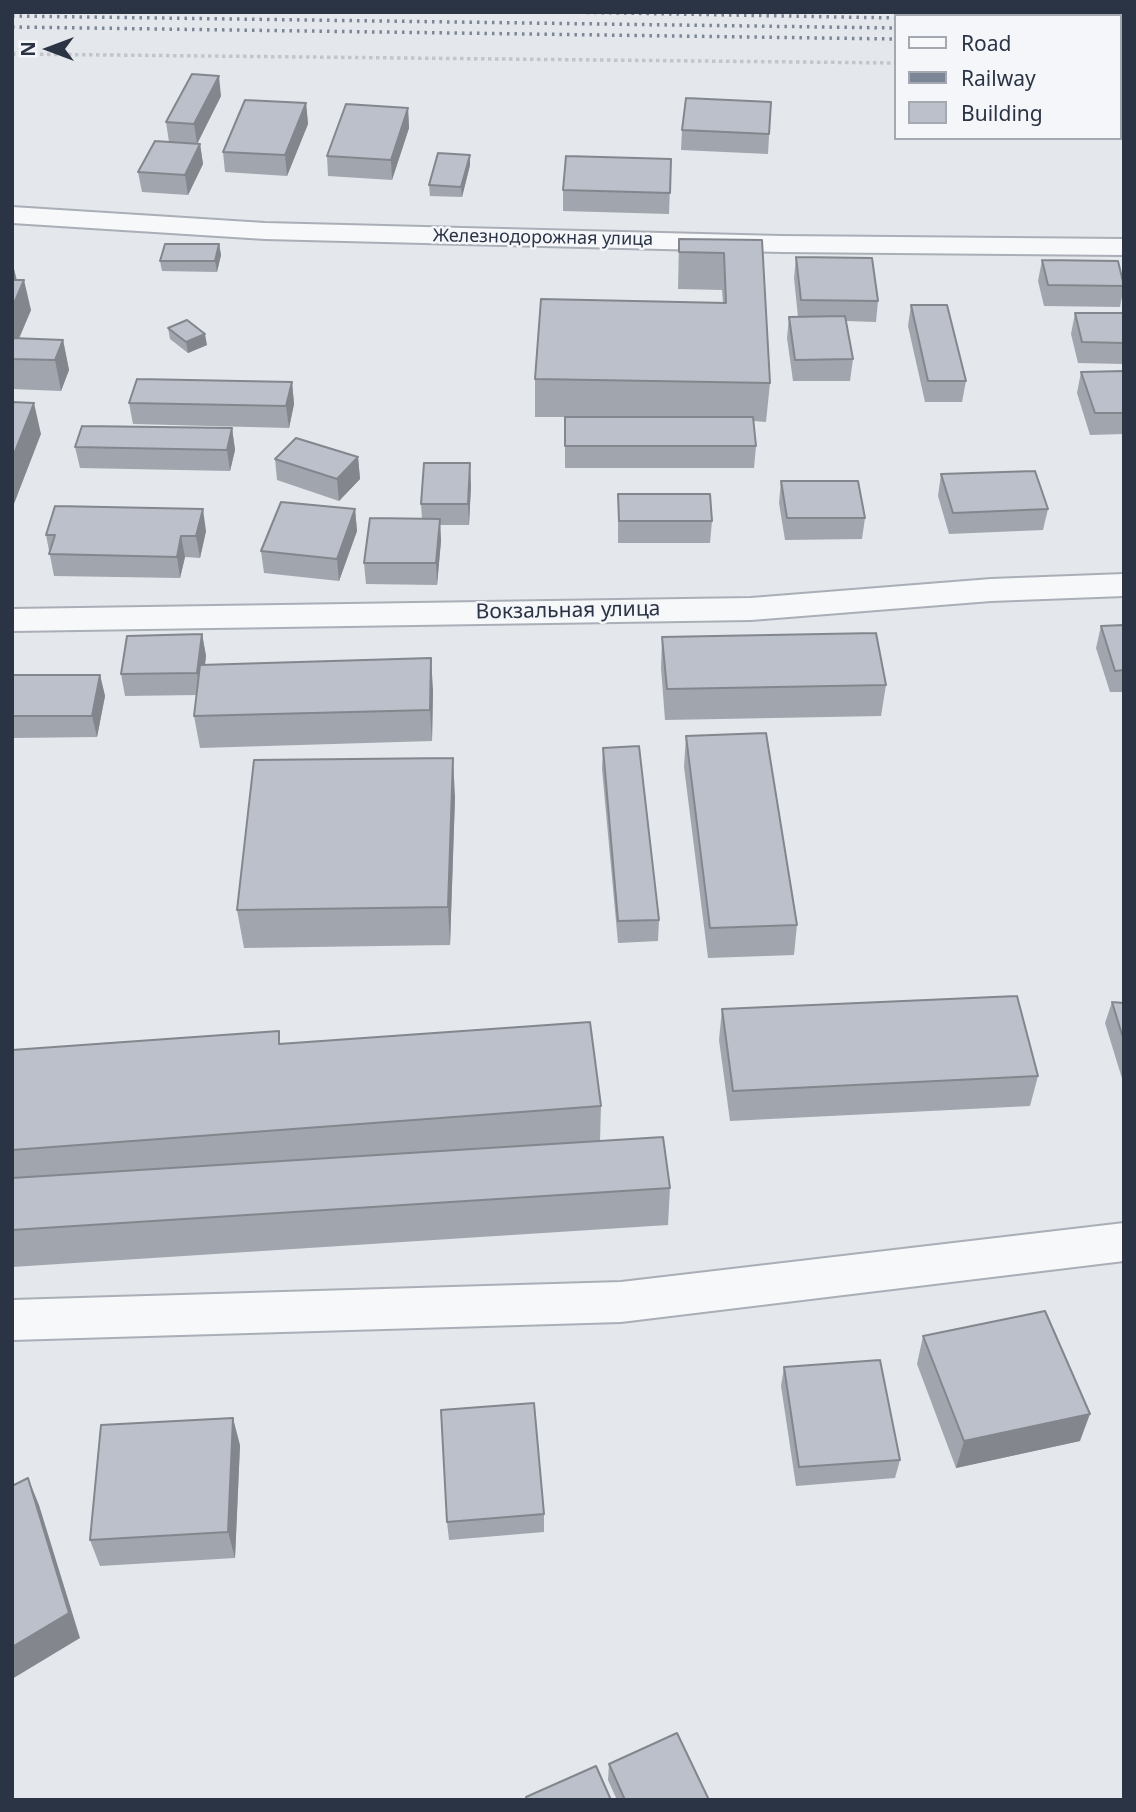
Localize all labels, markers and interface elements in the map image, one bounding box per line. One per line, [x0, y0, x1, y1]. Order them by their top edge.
north arrow [14, 14, 84, 84]
legend [894, 14, 1122, 140]
text: Road [961, 29, 1011, 57]
text: N [15, 41, 41, 57]
text: Railway [961, 64, 1036, 92]
text: Building [961, 99, 1043, 127]
street label: Железнодорожная улица [433, 225, 653, 251]
street label: Вокзальная улица [475, 597, 661, 625]

